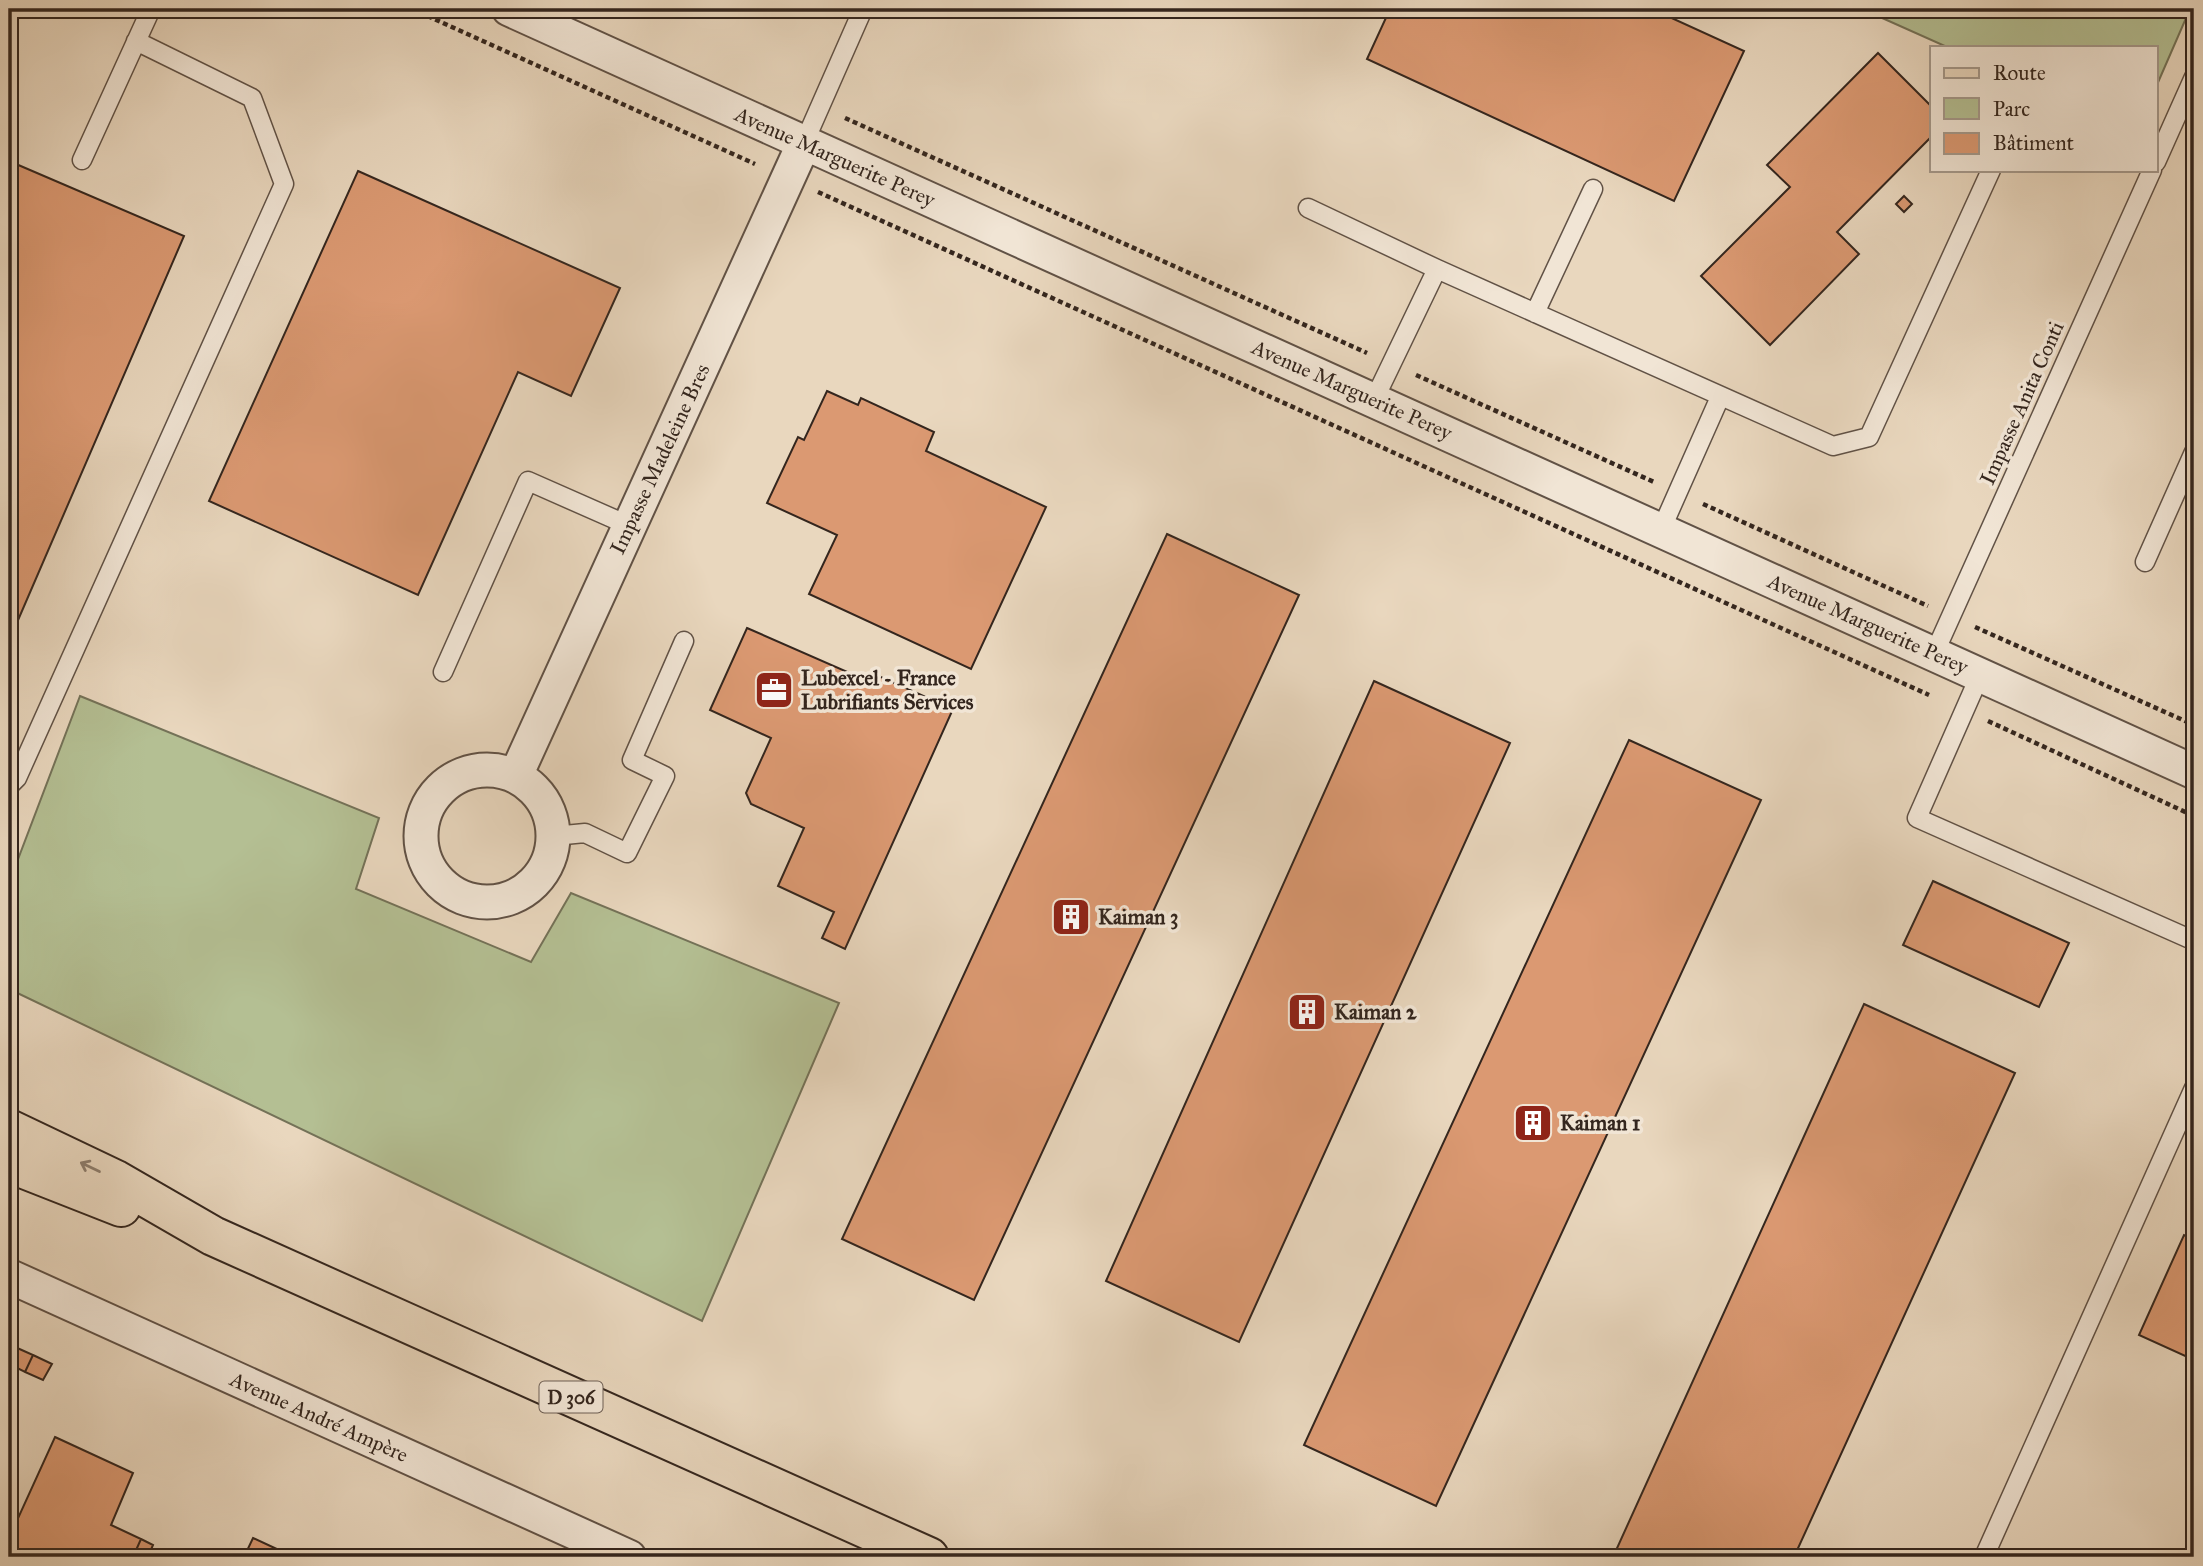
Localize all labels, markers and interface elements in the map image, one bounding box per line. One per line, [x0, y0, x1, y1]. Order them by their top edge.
legend [1930, 46, 2158, 172]
text: Route [1993, 60, 2046, 86]
text: Parc [1993, 96, 2030, 122]
street label: Avenue Marguerite Perey [730, 101, 940, 213]
text: Bâtiment [1993, 130, 2075, 156]
street label: Impasse Anita Conti [1974, 317, 2070, 489]
street label: Avenue Marguerite Perey [1247, 334, 1457, 446]
street label: Impasse Madeleine Bres [604, 360, 716, 558]
street label: Avenue Marguerite Perey [1763, 568, 1973, 680]
place label: Lubexcel - France Lubrifiants Services [801, 665, 974, 715]
office icon: Lubexcel - France Lubrifiants Services [753, 669, 795, 711]
building icon: Kaiman 3 [1050, 896, 1092, 938]
place label: Kaiman 3 [1098, 904, 1178, 930]
building icon: Kaiman 2 [1286, 991, 1328, 1033]
place label: Kaiman 2 [1334, 999, 1417, 1025]
building icon: Kaiman 1 [1512, 1102, 1554, 1144]
place label: Kaiman 1 [1560, 1110, 1640, 1136]
one-way arrow [80, 1160, 101, 1173]
street label: Avenue André Ampère [225, 1366, 412, 1468]
road number: D 306 [540, 1382, 602, 1413]

